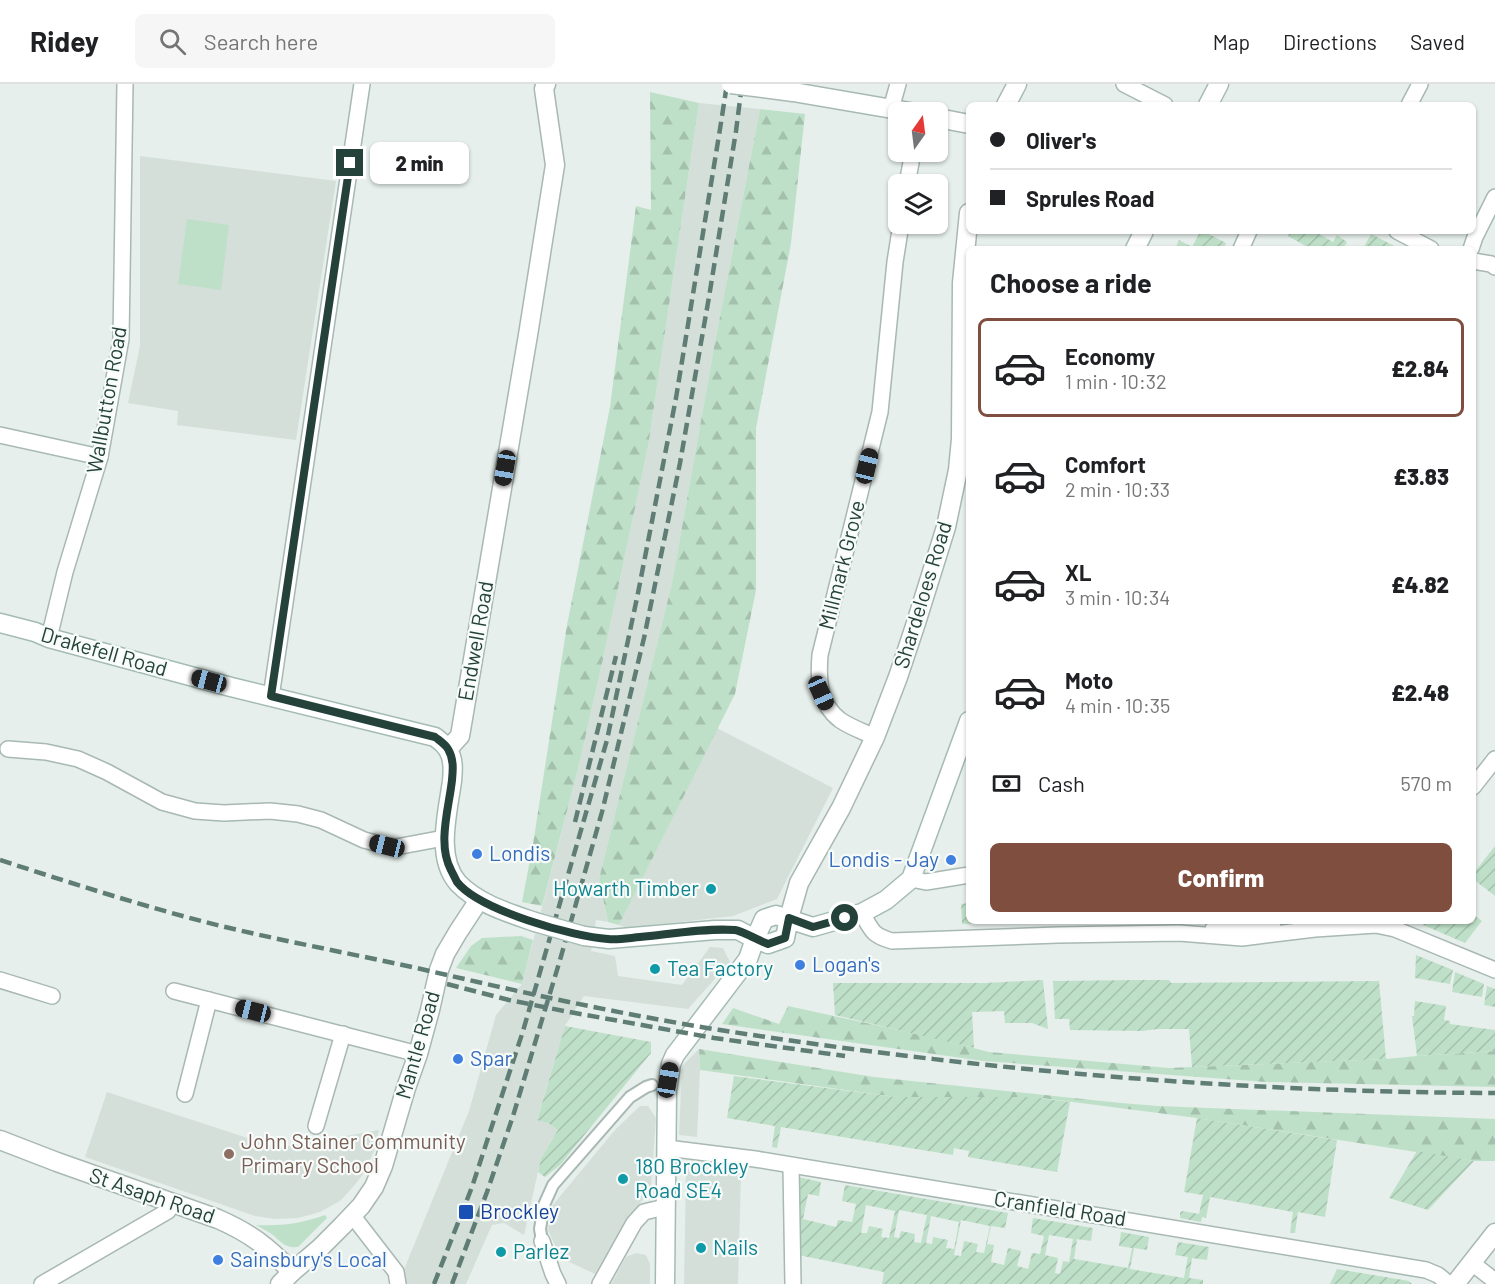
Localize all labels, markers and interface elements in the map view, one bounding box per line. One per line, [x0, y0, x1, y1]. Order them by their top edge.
search box [135, 14, 555, 68]
text: Ridey [30, 24, 99, 58]
icon: search [156, 25, 189, 58]
text: Search here [204, 28, 318, 54]
text: Map [1213, 29, 1250, 54]
text: Directions [1283, 29, 1377, 54]
text: Saved [1410, 29, 1465, 54]
north arrow [888, 102, 948, 162]
map controls [888, 102, 948, 234]
text: Oliver's [1026, 127, 1096, 153]
callout: 2 min [371, 142, 470, 184]
route end [336, 149, 363, 176]
text: 2 min [395, 151, 444, 175]
button: layers [888, 174, 948, 234]
text: Sprules Road [1026, 185, 1154, 211]
text: Choose a ride [990, 266, 1152, 298]
street label: Wallbutton Road [80, 324, 131, 475]
icon: car [993, 341, 1047, 395]
text: Economy [1065, 343, 1155, 369]
text: £2.84 [1391, 355, 1449, 381]
text: 1 min · 10:32 [1065, 369, 1167, 393]
car [854, 446, 880, 486]
car [493, 449, 517, 487]
icon: car [993, 449, 1047, 503]
text: Comfort [1065, 451, 1146, 477]
text: £3.83 [1393, 463, 1449, 489]
text: 2 min · 10:33 [1065, 477, 1170, 501]
street label: Millmark Grove [812, 497, 869, 632]
street label: Shardeloes Road [887, 518, 956, 671]
icon: car [993, 557, 1047, 611]
text: XL [1065, 559, 1091, 585]
text: £4.82 [1391, 571, 1449, 597]
street label: Endwell Road [452, 579, 497, 703]
text: 3 min · 10:34 [1065, 585, 1170, 609]
street label: Drakefell Road [38, 621, 171, 681]
icon: car [993, 665, 1047, 719]
text: Moto [1065, 667, 1113, 693]
car [189, 668, 229, 694]
car [805, 673, 837, 713]
text: £2.48 [1391, 679, 1449, 705]
text: 4 min · 10:35 [1065, 693, 1170, 717]
icon: cash [990, 767, 1023, 800]
text: Cash [1038, 770, 1085, 796]
text: 570 m [1400, 771, 1452, 795]
car [367, 833, 407, 859]
place label: Londis [489, 840, 550, 865]
button: Confirm [990, 843, 1452, 912]
place label: Londis - Jay [828, 846, 939, 871]
marker: Londis [470, 847, 484, 861]
marker: Londis - Jay [944, 853, 958, 867]
place label: Howarth Timber [553, 875, 699, 900]
marker: Howarth Timber [704, 882, 718, 896]
route start [831, 904, 858, 931]
place label: Logan's [812, 951, 880, 976]
place label: Tea Factory [667, 955, 773, 980]
marker: Logan's [793, 958, 807, 972]
marker: Tea Factory [648, 962, 662, 976]
street label: Mantle Road [389, 988, 444, 1102]
car [233, 998, 273, 1024]
place label: Spar [470, 1045, 513, 1070]
marker: Spar [451, 1052, 465, 1066]
car [656, 1061, 680, 1099]
place label: John Stainer Community Primary School [241, 1128, 466, 1177]
marker: John Stainer Community Primary School [222, 1147, 236, 1161]
place label: 180 Brockley Road SE4 [635, 1153, 749, 1202]
street label: St Asaph Road [86, 1161, 219, 1228]
marker: 180 Brockley Road SE4 [616, 1172, 630, 1186]
street label: Cranfield Road [992, 1185, 1128, 1230]
place label: Brockley [480, 1198, 559, 1223]
marker: Brockley [457, 1203, 475, 1221]
place label: Nails [713, 1234, 758, 1259]
place label: Parlez [513, 1238, 569, 1263]
marker: Nails [694, 1241, 708, 1255]
marker: Parlez [494, 1245, 508, 1259]
place label: Sainsbury's Local [230, 1246, 387, 1271]
marker: Sainsbury's Local [211, 1253, 225, 1267]

